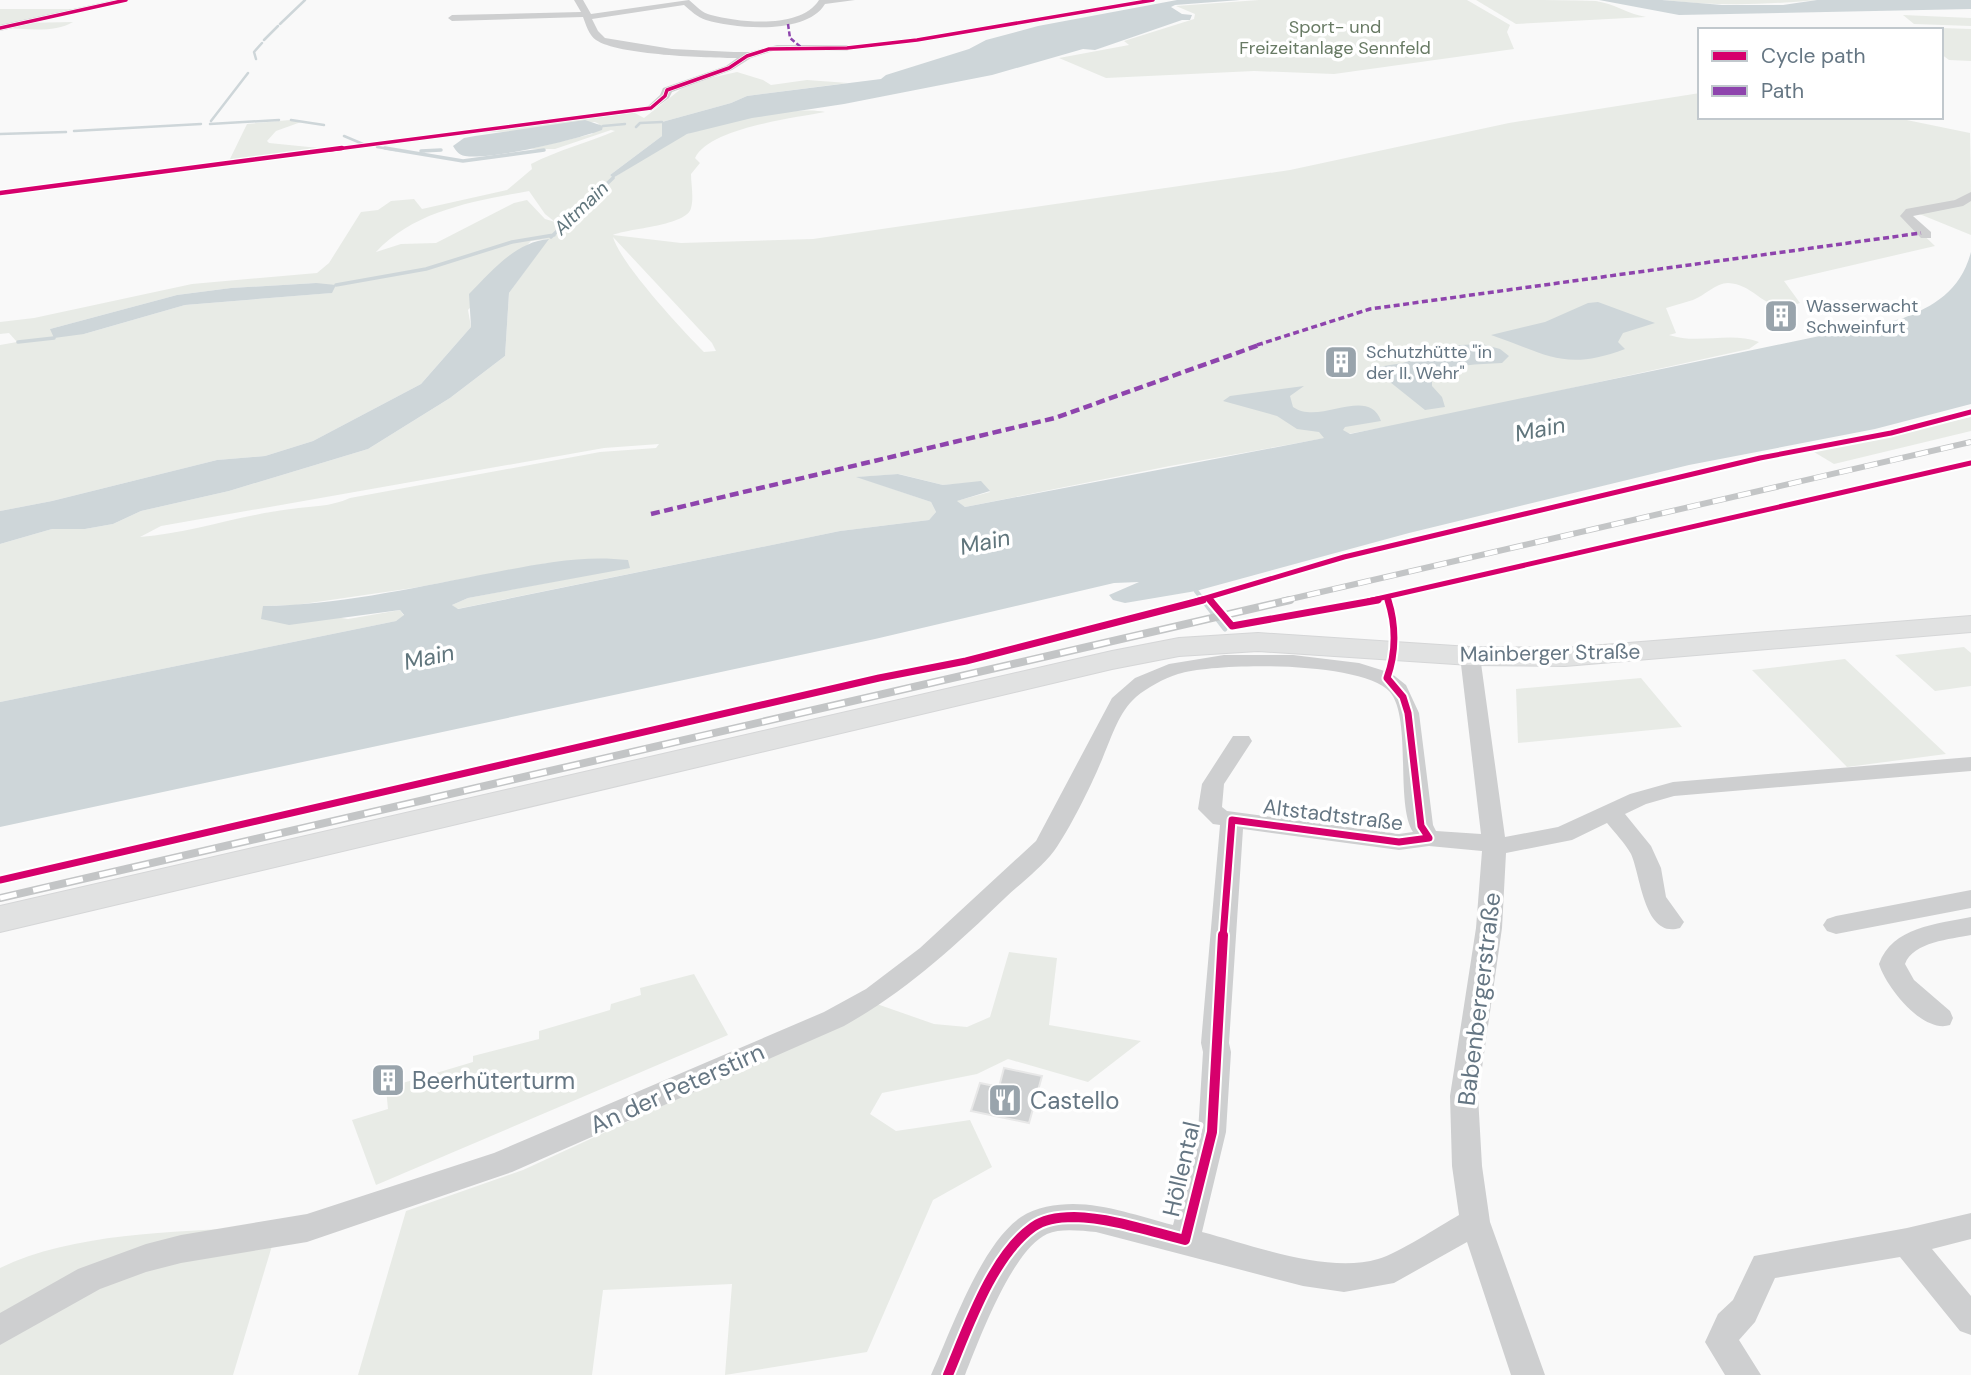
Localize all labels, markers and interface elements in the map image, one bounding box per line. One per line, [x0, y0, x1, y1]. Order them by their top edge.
park label: Sport- und Freizeitanlage Sennfeld [1239, 15, 1431, 60]
legend [1698, 28, 1943, 119]
text: Cycle path [1761, 42, 1866, 70]
text: Path [1761, 77, 1804, 105]
water label: Altmain [548, 176, 614, 241]
place label: Wasserwacht Schweinfurt [1806, 294, 1918, 339]
building icon: Wasserwacht Schweinfurt [1762, 297, 1800, 335]
place label: Schutzhütte "in der II. Wehr" [1366, 340, 1492, 385]
building icon: Schutzhütte "in der II. Wehr" [1322, 343, 1360, 381]
water label: Main [1512, 409, 1568, 449]
water label: Main [957, 522, 1013, 562]
water label: Main [401, 637, 457, 677]
street label: Mainberger Straße [1460, 637, 1641, 669]
street label: Altstadtstraße [1261, 793, 1405, 837]
street label: Babenbergerstraße [1451, 891, 1507, 1107]
street label: An der Peterstirn [585, 1036, 769, 1140]
building icon: Beerhüterturm [369, 1061, 407, 1099]
place label: Beerhüterturm [412, 1065, 575, 1096]
restaurant icon: Castello [986, 1081, 1024, 1119]
place label: Castello [1030, 1085, 1119, 1116]
street label: Höllental [1155, 1118, 1207, 1220]

